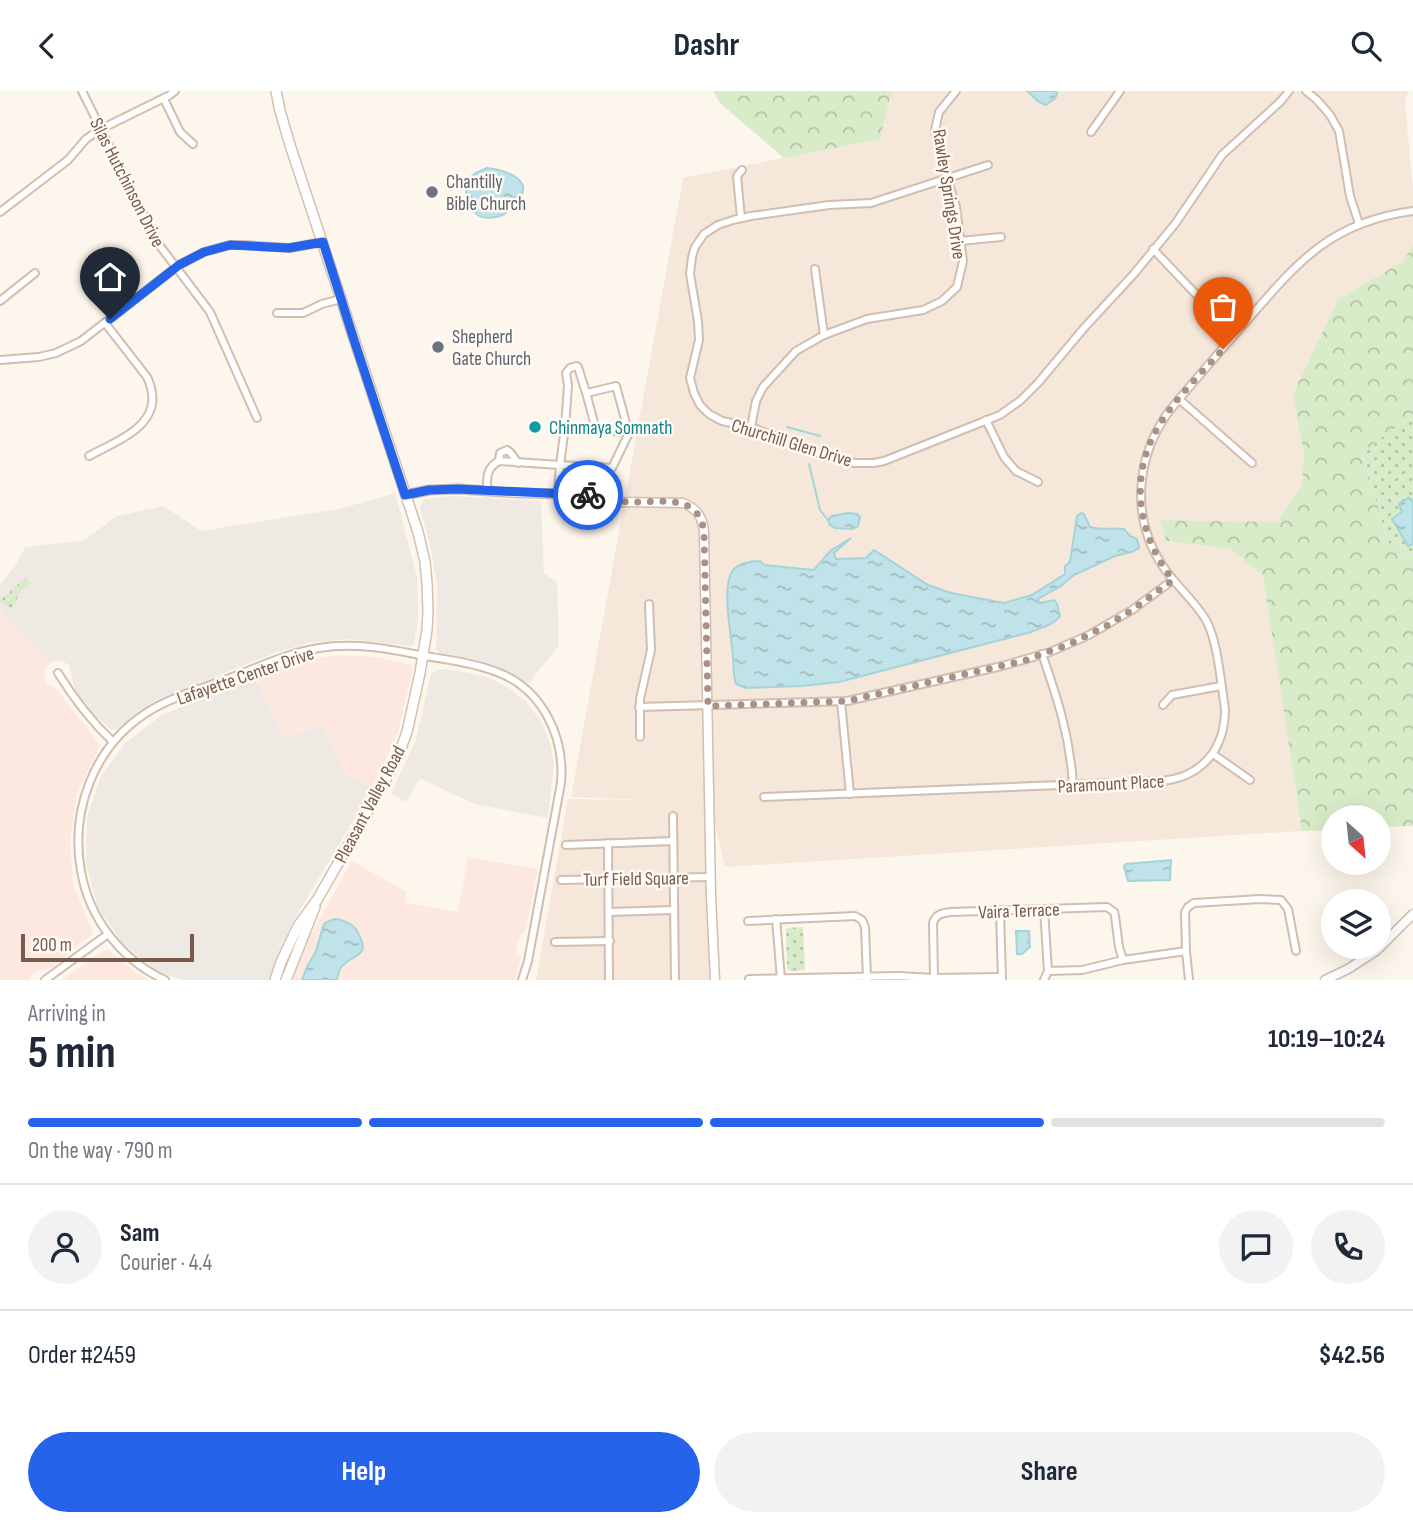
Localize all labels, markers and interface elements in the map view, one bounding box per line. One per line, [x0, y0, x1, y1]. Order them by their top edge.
text: Dashr [674, 26, 739, 65]
icon: back [28, 27, 66, 65]
icon: search [1347, 27, 1385, 65]
street label: Silas Hutchinson Drive [84, 114, 169, 251]
street label: Rawley Springs Drive [927, 127, 970, 261]
place label: Chantilly Bible Church [446, 171, 526, 216]
marker: Chantilly Bible Church [424, 184, 440, 200]
pin [80, 247, 140, 319]
icon: home [91, 258, 129, 296]
pin [1193, 277, 1253, 349]
icon: bag [1204, 288, 1242, 326]
place label: Shepherd Gate Church [452, 326, 531, 371]
marker: Shepherd Gate Church [430, 339, 446, 355]
street label: Churchill Glen Drive [729, 414, 855, 473]
place label: Chinmaya Somnath [549, 417, 672, 440]
marker: Chinmaya Somnath [527, 419, 543, 435]
courier [553, 460, 623, 530]
icon: bike [569, 476, 607, 514]
street label: Lafayette Center Drive [174, 642, 317, 711]
street label: Pleasant Valley Road [330, 742, 411, 867]
street label: Paramount Place [1057, 770, 1165, 799]
north arrow [1321, 805, 1391, 875]
map controls [1321, 805, 1391, 959]
street label: Turf Field Square [583, 867, 689, 892]
button: layers [1321, 889, 1391, 959]
street label: Vaira Terrace [978, 899, 1060, 924]
scale bar [21, 931, 194, 963]
text: 200 m [32, 934, 72, 957]
text: Arriving in [28, 1000, 106, 1028]
text: 10:19–10:24 [1268, 1024, 1385, 1055]
text: 5 min [28, 1026, 116, 1081]
text: On the way · 790 m [28, 1137, 173, 1165]
button: person [28, 1210, 102, 1284]
button: chat [1219, 1210, 1293, 1284]
button: phone [1311, 1210, 1385, 1284]
text: Sam [120, 1218, 160, 1249]
text: Courier · 4.4 [120, 1249, 212, 1277]
text: Order #2459 [28, 1340, 136, 1371]
text: $42.56 [1319, 1340, 1385, 1371]
button: Help [28, 1432, 700, 1512]
button: Share [714, 1432, 1385, 1512]

